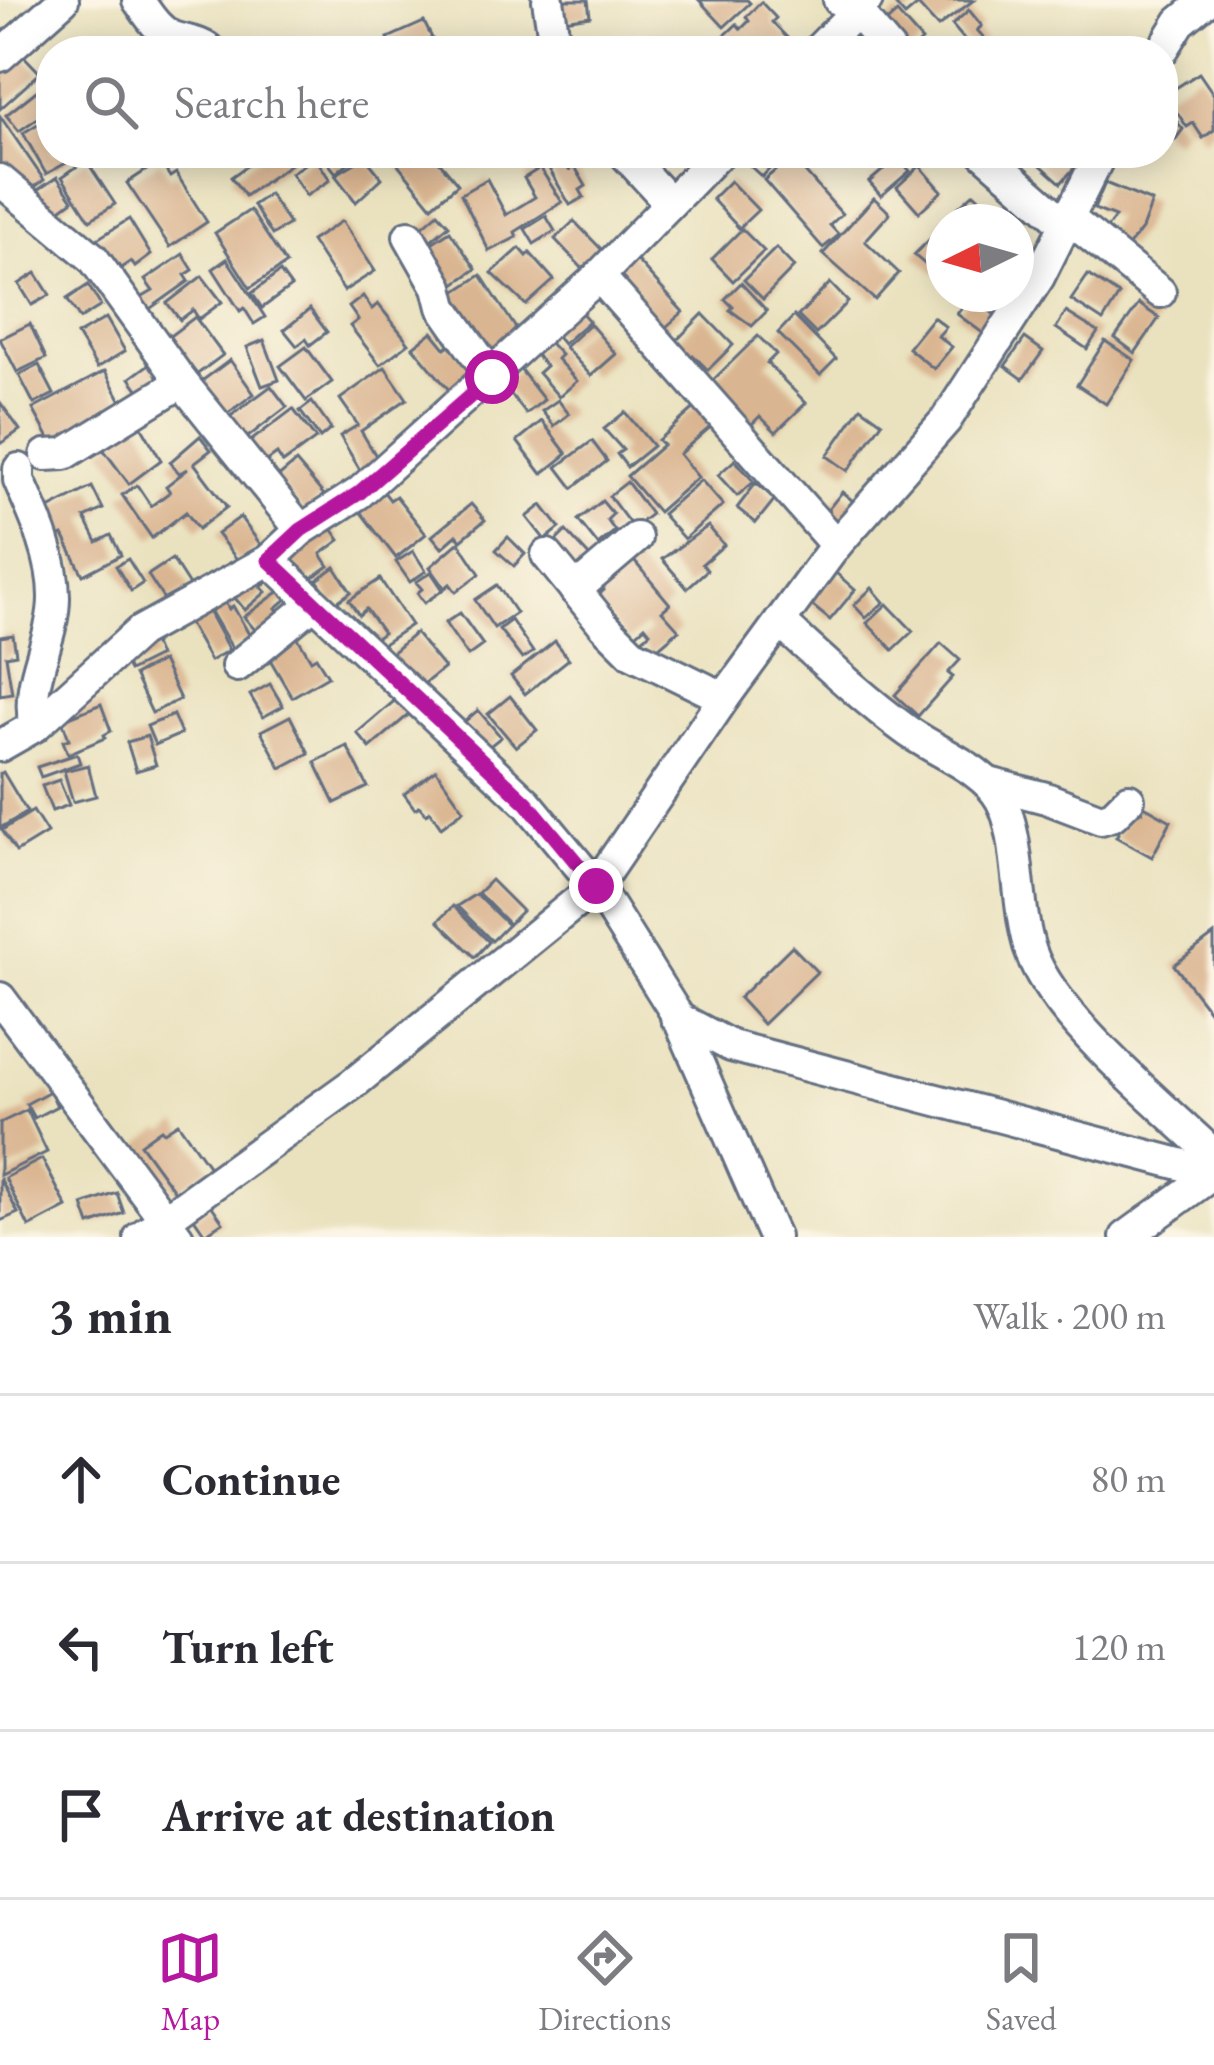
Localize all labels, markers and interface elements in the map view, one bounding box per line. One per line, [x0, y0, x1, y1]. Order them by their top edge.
search box [36, 36, 1178, 168]
icon: search [78, 69, 144, 135]
text: Search here [174, 73, 369, 131]
north arrow [926, 204, 1034, 312]
route start [465, 350, 519, 404]
route end [569, 859, 623, 913]
text: 3 min [48, 1282, 172, 1348]
text: Walk · 200 m [973, 1290, 1166, 1341]
icon: ahead [48, 1446, 114, 1512]
text: Continue [162, 1450, 340, 1508]
text: 80 m [1090, 1453, 1166, 1504]
icon: left [48, 1614, 114, 1680]
text: Turn left [162, 1618, 334, 1676]
text: 120 m [1072, 1621, 1166, 1672]
icon: arrive [48, 1782, 114, 1848]
text: Arrive at destination [162, 1786, 555, 1844]
tab: Map [157, 1925, 223, 2040]
tab: Directions [538, 1925, 671, 2040]
tab: Saved [986, 1925, 1057, 2040]

